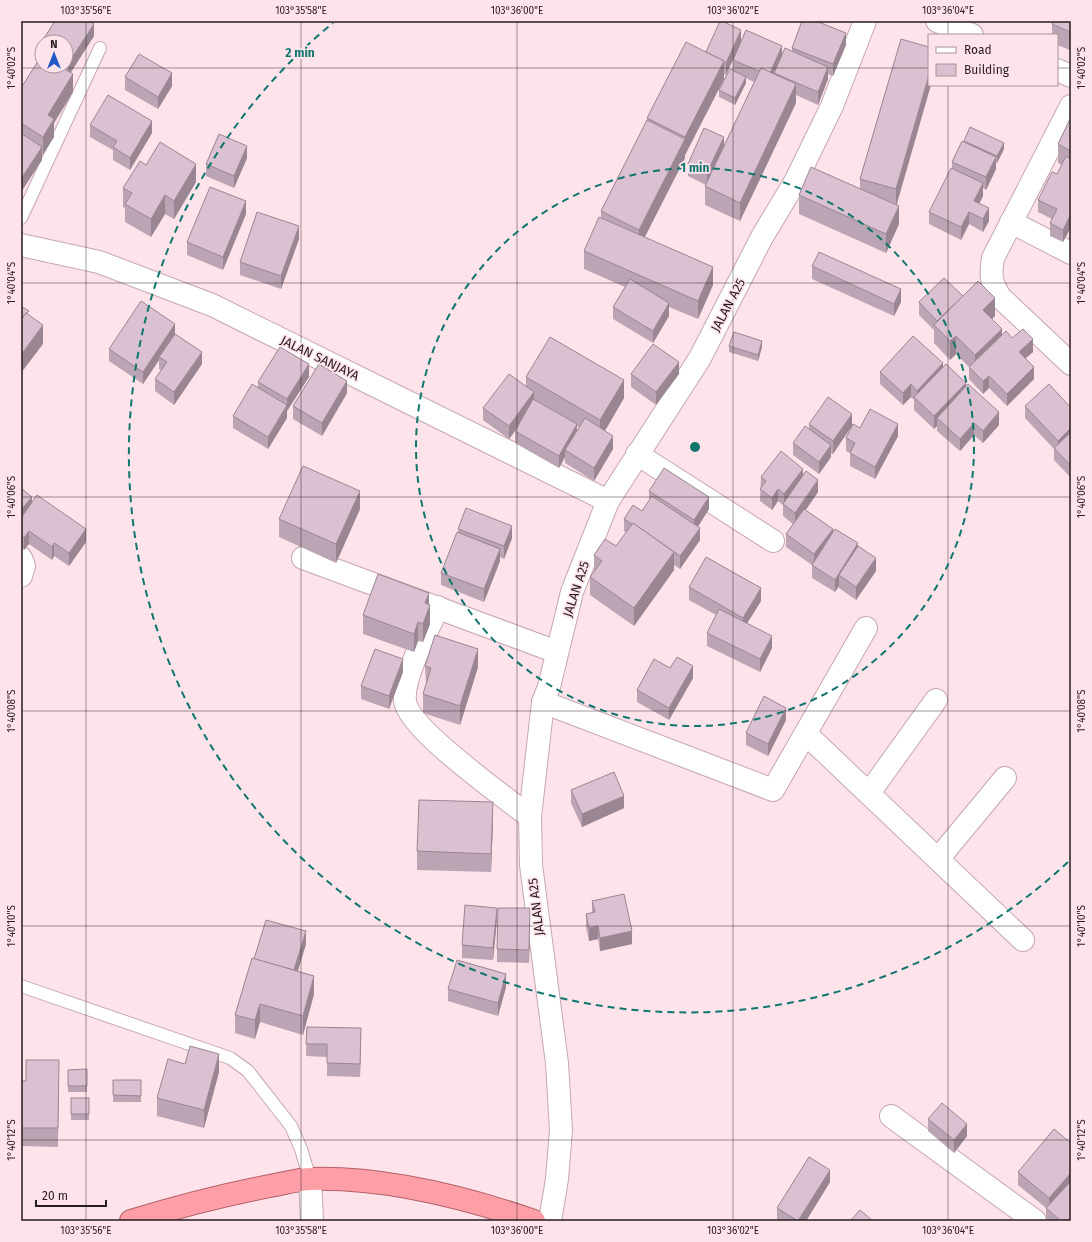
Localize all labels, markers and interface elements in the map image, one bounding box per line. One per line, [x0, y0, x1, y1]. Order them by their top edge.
text: 103°35'56"E [60, 5, 112, 17]
text: 103°35'58"E [275, 5, 327, 17]
text: 103°36'00"E [491, 5, 543, 17]
text: 103°36'02"E [707, 5, 759, 17]
text: 103°36'04"E [922, 5, 974, 17]
north arrow [34, 34, 74, 74]
legend [928, 34, 1058, 86]
text: N [50, 38, 58, 51]
text: Road [964, 43, 992, 57]
text: 1°40'02"S [6, 46, 18, 89]
text: 2 min [285, 46, 315, 60]
text: 1°40'02"S [1076, 46, 1088, 89]
text: Building [964, 63, 1010, 77]
text: 1 min [681, 161, 709, 175]
text: 1°40'04"S [6, 261, 18, 304]
text: 1°40'04"S [1076, 261, 1088, 304]
street label: JALAN A25 [708, 276, 748, 334]
street label: JALAN SANJAYA [278, 332, 362, 384]
centre of rings [688, 440, 702, 454]
text: 1°40'06"S [6, 475, 18, 518]
text: 1°40'06"S [1076, 475, 1088, 518]
street label: JALAN A25 [560, 559, 592, 619]
text: 1°40'08"S [6, 689, 18, 732]
text: 1°40'08"S [1076, 689, 1088, 732]
street label: JALAN A25 [525, 877, 547, 937]
text: 1°40'10"S [6, 905, 18, 947]
text: 1°40'10"S [1076, 905, 1088, 947]
text: 1°40'12"S [6, 1119, 18, 1161]
text: 1°40'12"S [1076, 1119, 1088, 1161]
scale bar [36, 1182, 106, 1208]
text: 20 m [42, 1189, 68, 1203]
text: 103°35'56"E [60, 1225, 112, 1237]
text: 103°35'58"E [275, 1225, 327, 1237]
text: 103°36'00"E [491, 1225, 543, 1237]
text: 103°36'02"E [707, 1225, 759, 1237]
text: 103°36'04"E [922, 1225, 974, 1237]

